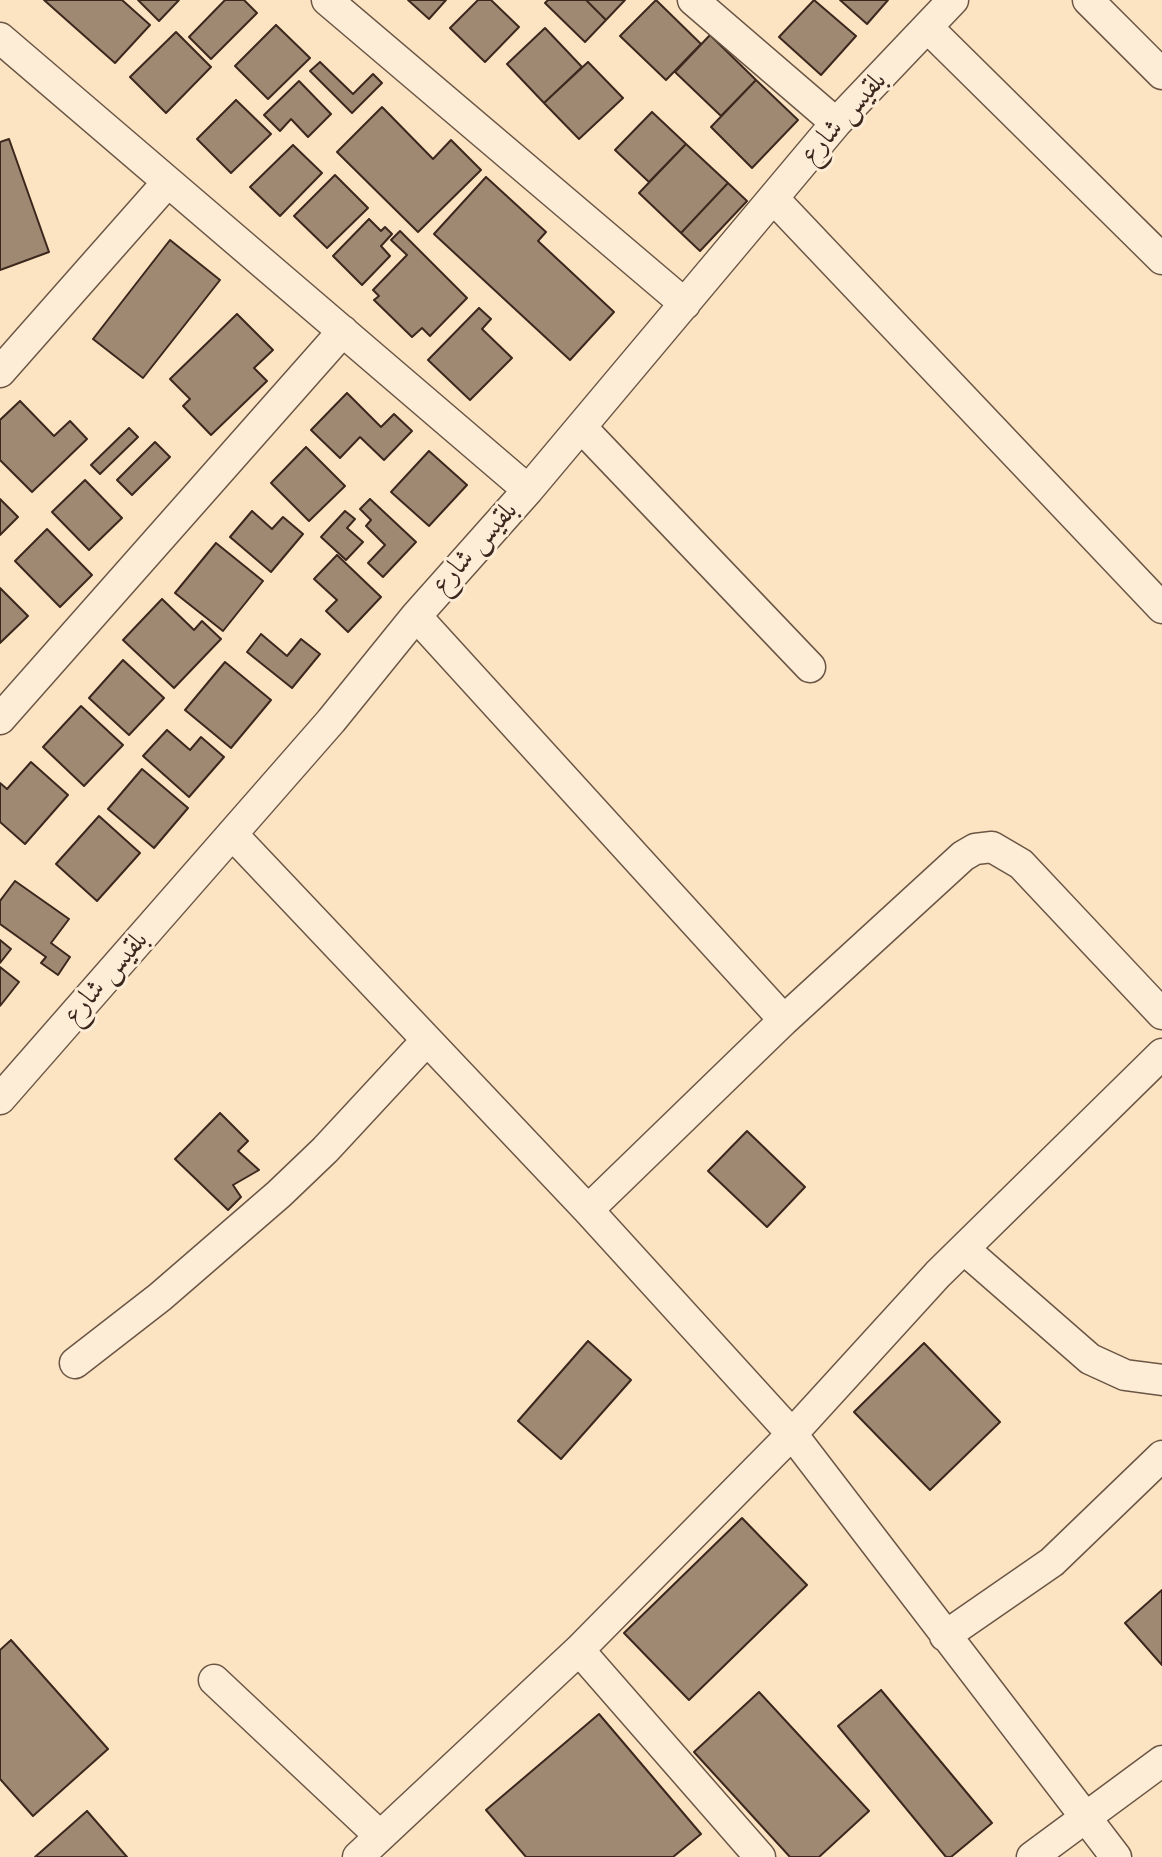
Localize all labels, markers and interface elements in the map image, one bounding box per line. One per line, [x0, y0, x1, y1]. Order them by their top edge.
street label: بلقيس شارع [794, 65, 894, 171]
street label: بلقيس شارع [425, 495, 525, 601]
street label: بلقيس شارع [56, 924, 156, 1032]

